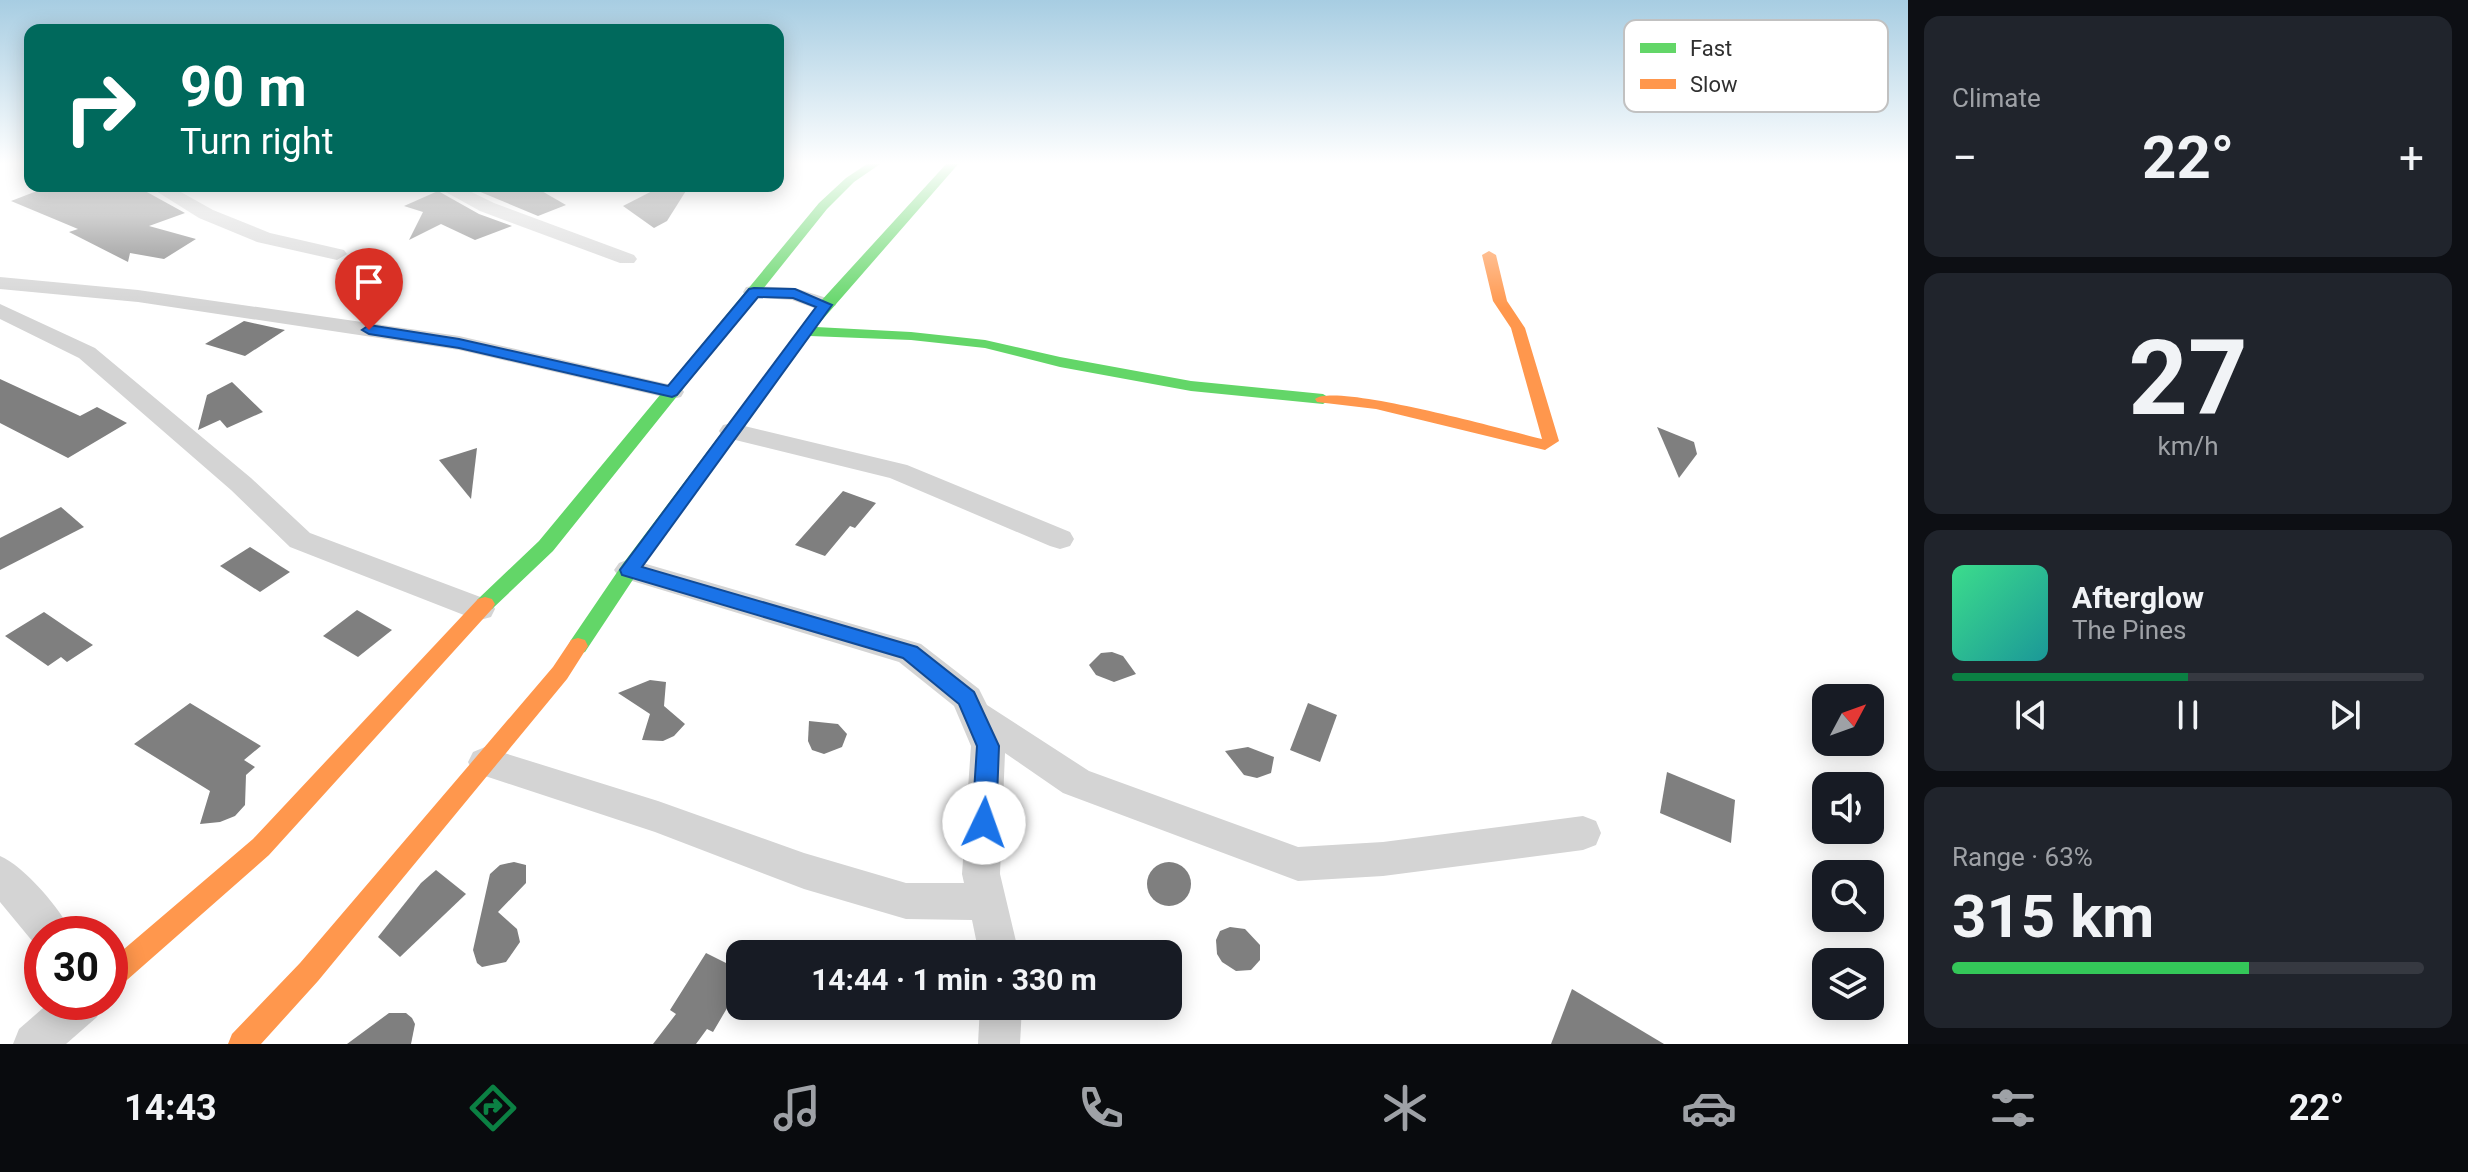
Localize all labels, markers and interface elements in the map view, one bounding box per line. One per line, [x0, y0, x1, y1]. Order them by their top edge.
legend [1624, 20, 1888, 112]
text: Fast [1690, 36, 1732, 61]
text: 90 m [180, 54, 307, 120]
icon: right [48, 56, 152, 160]
text: Slow [1690, 72, 1738, 97]
text: Climate [1952, 83, 2041, 113]
text: Turn right [180, 121, 333, 163]
text: 22° [2142, 122, 2234, 193]
text: − [1952, 132, 1977, 184]
text: + [2399, 132, 2424, 184]
pin [335, 248, 403, 330]
icon: arrive [347, 260, 391, 304]
text: 27 [2128, 318, 2248, 439]
text: km/h [2157, 431, 2219, 461]
text: Afterglow [2072, 580, 2204, 615]
text: The Pines [2072, 615, 2186, 645]
north arrow [1812, 684, 1884, 756]
map controls [1812, 684, 1884, 1020]
icon: previous [2009, 693, 2053, 737]
icon: pause [2166, 693, 2210, 737]
icon: next [2323, 693, 2367, 737]
button: sound [1812, 772, 1884, 844]
position arrow [942, 781, 1026, 865]
text: Range · 63% [1952, 842, 2093, 872]
button: search [1812, 860, 1884, 932]
text: 315 km [1952, 881, 2154, 952]
speed limit sign: 30 [24, 916, 128, 1020]
button: layers [1812, 948, 1884, 1020]
text: 14:44 · 1 min · 330 m [811, 962, 1097, 997]
icon: directions [465, 1080, 521, 1136]
icon: music [769, 1080, 825, 1136]
icon: phone [1073, 1080, 1129, 1136]
icon: climate [1377, 1080, 1433, 1136]
icon: car [1681, 1080, 1737, 1136]
icon: filters [1985, 1080, 2041, 1136]
text: 14:43 [124, 1087, 217, 1129]
text: 22° [2289, 1087, 2344, 1129]

